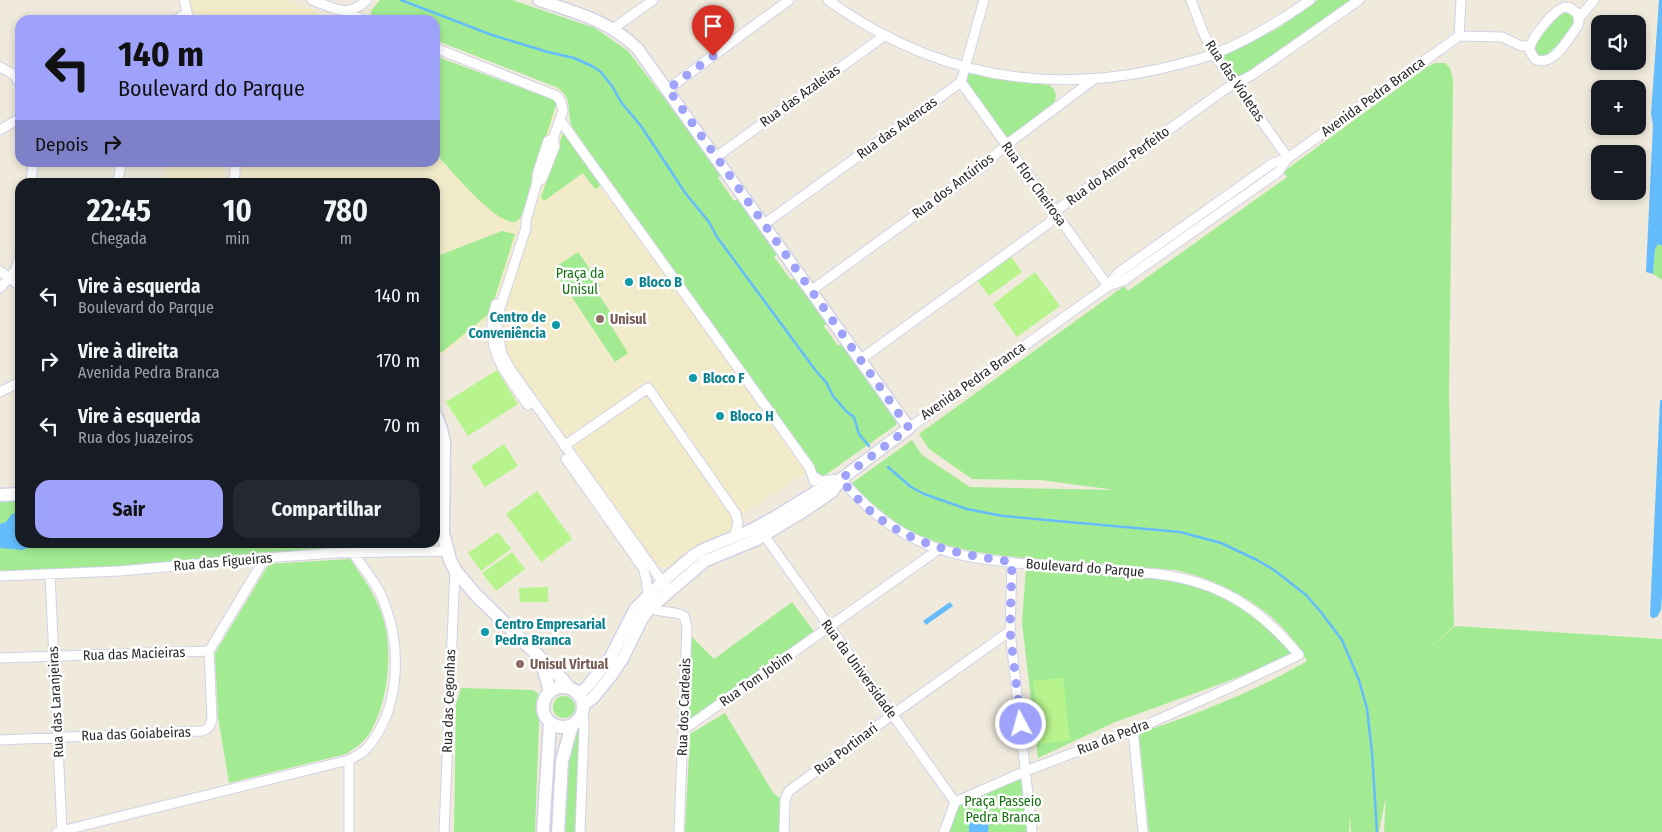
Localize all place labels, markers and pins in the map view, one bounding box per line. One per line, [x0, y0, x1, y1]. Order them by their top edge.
pin [692, 5, 734, 56]
place label: Bloco B [639, 274, 682, 291]
marker: Bloco B [623, 276, 635, 288]
place label: Centro de Conveniência [469, 309, 546, 342]
place label: Unisul [610, 311, 647, 328]
marker: Unisul [594, 313, 606, 325]
marker: Centro de Conveniência [550, 319, 562, 331]
place label: Bloco F [703, 370, 745, 387]
marker: Bloco F [687, 372, 699, 384]
place label: Bloco H [730, 408, 774, 425]
marker: Bloco H [714, 410, 726, 422]
place label: Centro Empresarial Pedra Branca [495, 616, 606, 649]
marker: Centro Empresarial Pedra Branca [479, 626, 491, 638]
place label: Unisul Virtual [530, 656, 608, 673]
marker: Unisul Virtual [514, 658, 526, 670]

